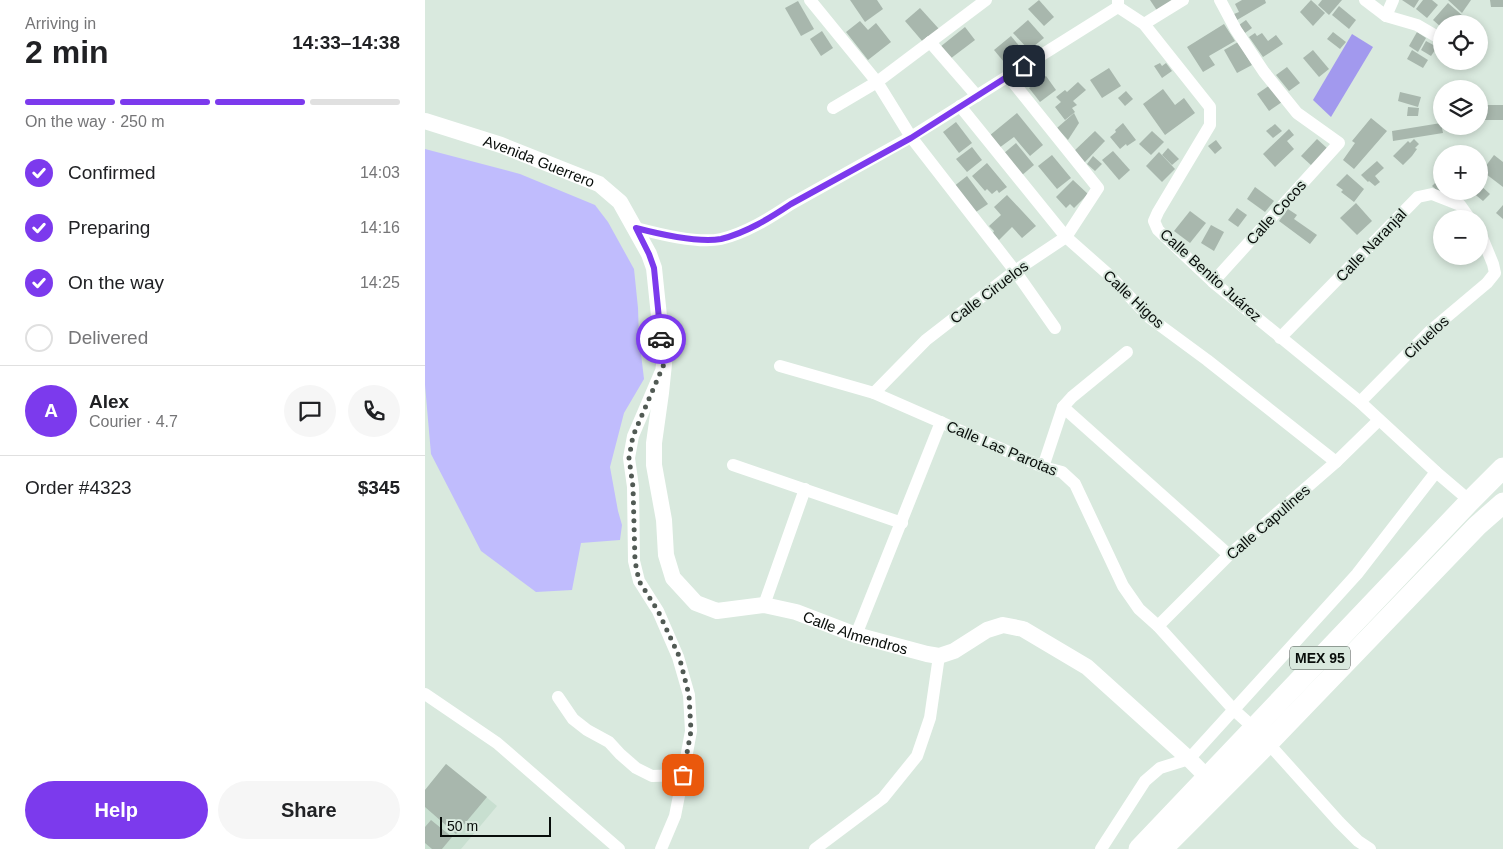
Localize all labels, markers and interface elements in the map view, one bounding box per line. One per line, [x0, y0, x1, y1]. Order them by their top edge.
text: Arriving in [25, 15, 96, 32]
map controls [1433, 15, 1488, 265]
button: locate [1433, 15, 1488, 70]
text: 14:33–14:38 [292, 32, 400, 53]
text: 2 min [25, 34, 109, 70]
pin [1003, 45, 1045, 87]
icon: home [1010, 52, 1038, 80]
button: layers [1433, 80, 1488, 135]
text: On the way · 250 m [25, 113, 165, 130]
street label: Avenida Guerrero [481, 132, 597, 190]
button: + [1433, 145, 1488, 200]
icon: check [25, 159, 53, 187]
text: Confirmed [68, 162, 156, 183]
text: 14:03 [360, 164, 400, 181]
street label: Calle Cocos [1243, 176, 1309, 248]
street label: Calle Naranjal [1332, 205, 1410, 285]
button: − [1433, 210, 1488, 265]
icon: check [25, 214, 53, 242]
text: Preparing [68, 217, 150, 238]
text: 14:16 [360, 219, 400, 236]
street label: Calle Benito Juárez [1157, 225, 1265, 325]
street label: Calle Ciruelos [947, 257, 1031, 327]
street label: Calle Higos [1100, 267, 1168, 331]
icon: check [25, 269, 53, 297]
text: On the way [68, 272, 164, 293]
text: 14:25 [360, 274, 400, 291]
street label: Ciruelos [1400, 312, 1452, 362]
courier [636, 314, 686, 364]
icon: car [647, 325, 675, 353]
text: Delivered [68, 327, 148, 348]
button: chat [284, 385, 336, 437]
button: phone [348, 385, 400, 437]
text: Alex [89, 391, 129, 412]
text: A [44, 400, 58, 421]
text: Courier · 4.7 [89, 413, 178, 430]
street label: Calle Las Parotas [944, 417, 1060, 479]
text: Order #4323 [25, 477, 132, 498]
text: $345 [358, 477, 400, 498]
street label: Calle Capulines [1223, 481, 1313, 563]
street label: Calle Almendros [801, 607, 910, 657]
road number: MEX 95 [1290, 646, 1350, 670]
pin [662, 754, 704, 796]
icon: bag [669, 761, 697, 789]
button: Help [25, 781, 208, 839]
button: Share [218, 781, 400, 839]
scale bar [440, 814, 551, 837]
text: 50 m [447, 818, 478, 834]

